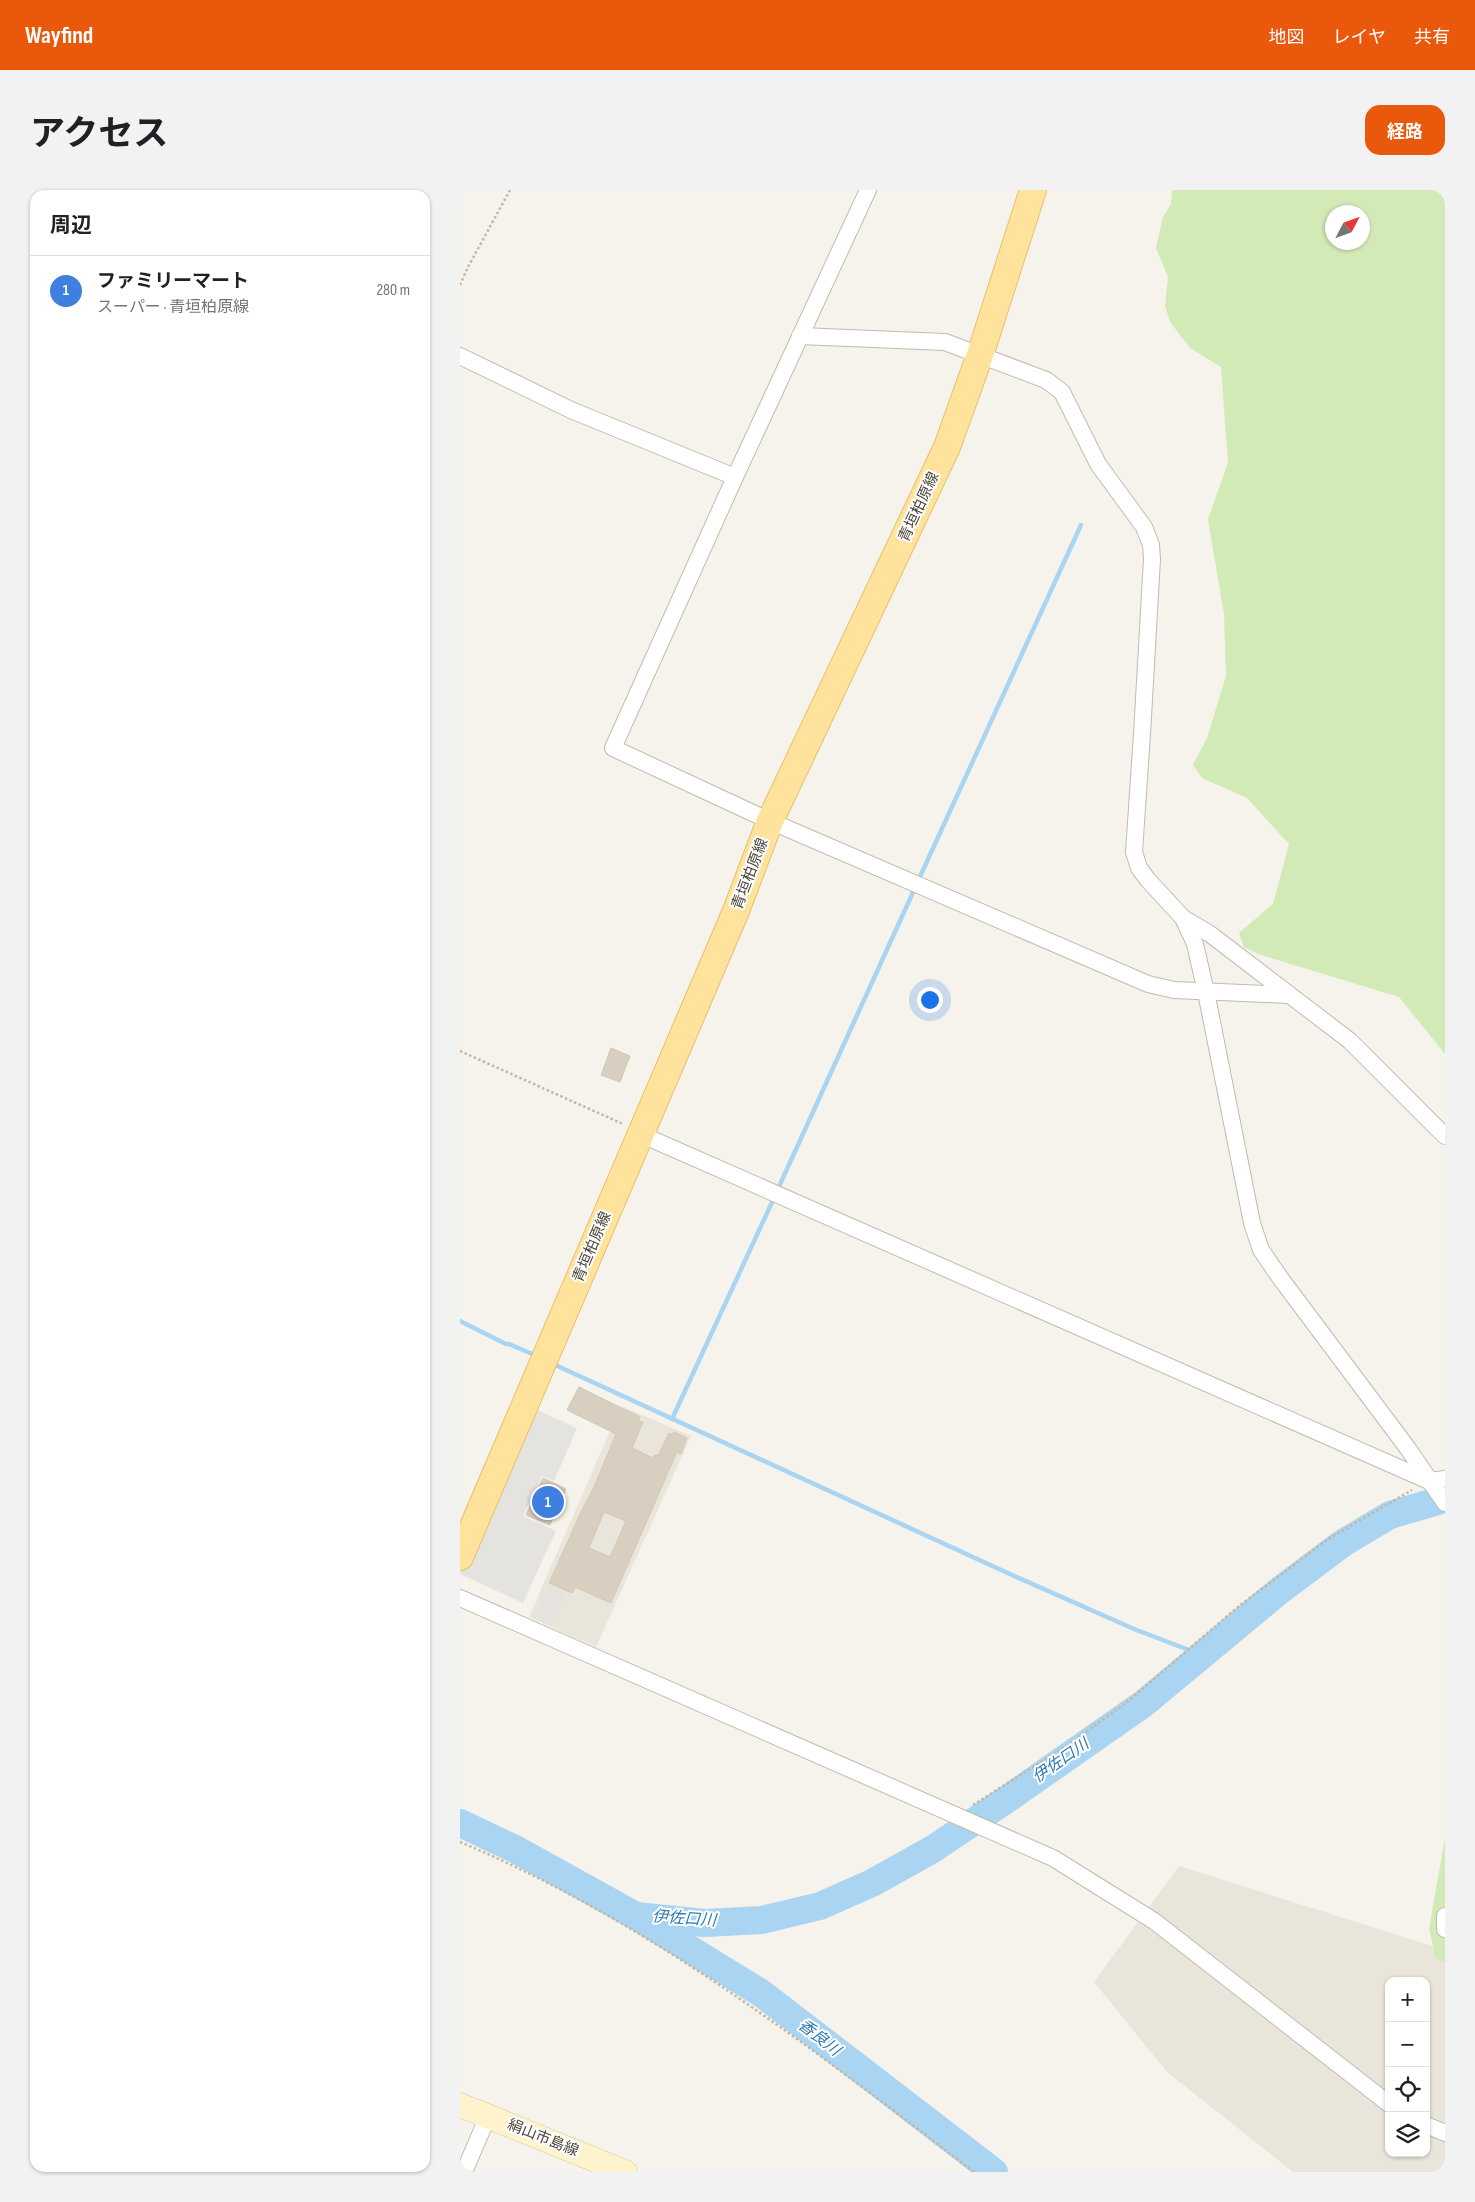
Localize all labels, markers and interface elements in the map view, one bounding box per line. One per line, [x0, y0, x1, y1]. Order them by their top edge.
text: Wayfind [25, 21, 93, 50]
text: 地図 [1269, 27, 1305, 48]
text: レイヤ [1333, 27, 1386, 48]
text: 共有 [1414, 27, 1450, 48]
button: 経路 [1365, 105, 1445, 155]
text: アクセス [30, 113, 168, 156]
north arrow [1325, 205, 1370, 250]
text: 周辺 [50, 213, 92, 238]
text: ファミリーマート [97, 270, 249, 293]
text: 1 [63, 281, 69, 300]
text: 280 m [376, 281, 410, 300]
text: スーパー · 青垣柏原線 [97, 298, 249, 317]
street label: 青垣柏原線 [895, 469, 943, 545]
street label: 青垣柏原線 [728, 836, 772, 912]
your location [917, 987, 943, 1013]
street label: 青垣柏原線 [569, 1209, 615, 1285]
pin: 1 [532, 1483, 564, 1521]
water label: 伊佐口川 [1029, 1734, 1094, 1787]
water label: 伊佐口川 [651, 1907, 719, 1931]
map controls [1385, 1977, 1430, 2157]
button: + [1385, 1977, 1430, 2022]
water label: 香良川 [794, 2016, 845, 2061]
button: − [1385, 2022, 1430, 2067]
button: locate [1385, 2067, 1430, 2112]
button: layers [1385, 2112, 1430, 2157]
street label: 絹山市島線 [505, 2115, 581, 2161]

